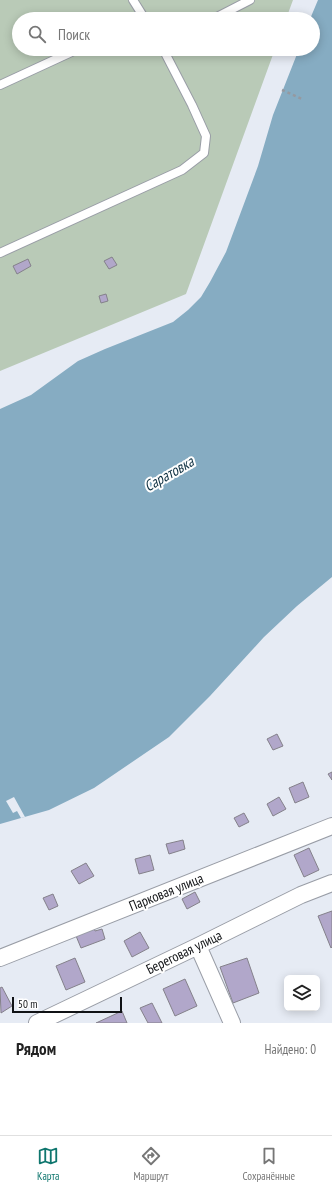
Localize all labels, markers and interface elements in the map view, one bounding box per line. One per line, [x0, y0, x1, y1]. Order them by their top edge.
search box [12, 12, 320, 56]
icon: search [26, 23, 48, 45]
text: Поиск [58, 25, 90, 44]
water label: Саратовка [140, 451, 198, 495]
street label: Парковая улица [126, 869, 206, 915]
street label: Береговая улица [143, 926, 225, 978]
map controls [284, 975, 320, 1011]
button: layers [284, 975, 320, 1011]
scale bar [12, 995, 122, 1014]
text: 50 m [18, 997, 37, 1011]
text: Рядом [16, 1038, 56, 1060]
text: Найдено: 0 [265, 1041, 316, 1058]
tab: Карта [37, 1145, 59, 1183]
tab: Маршрут [133, 1145, 169, 1183]
tab: Сохранённые [243, 1145, 295, 1183]

